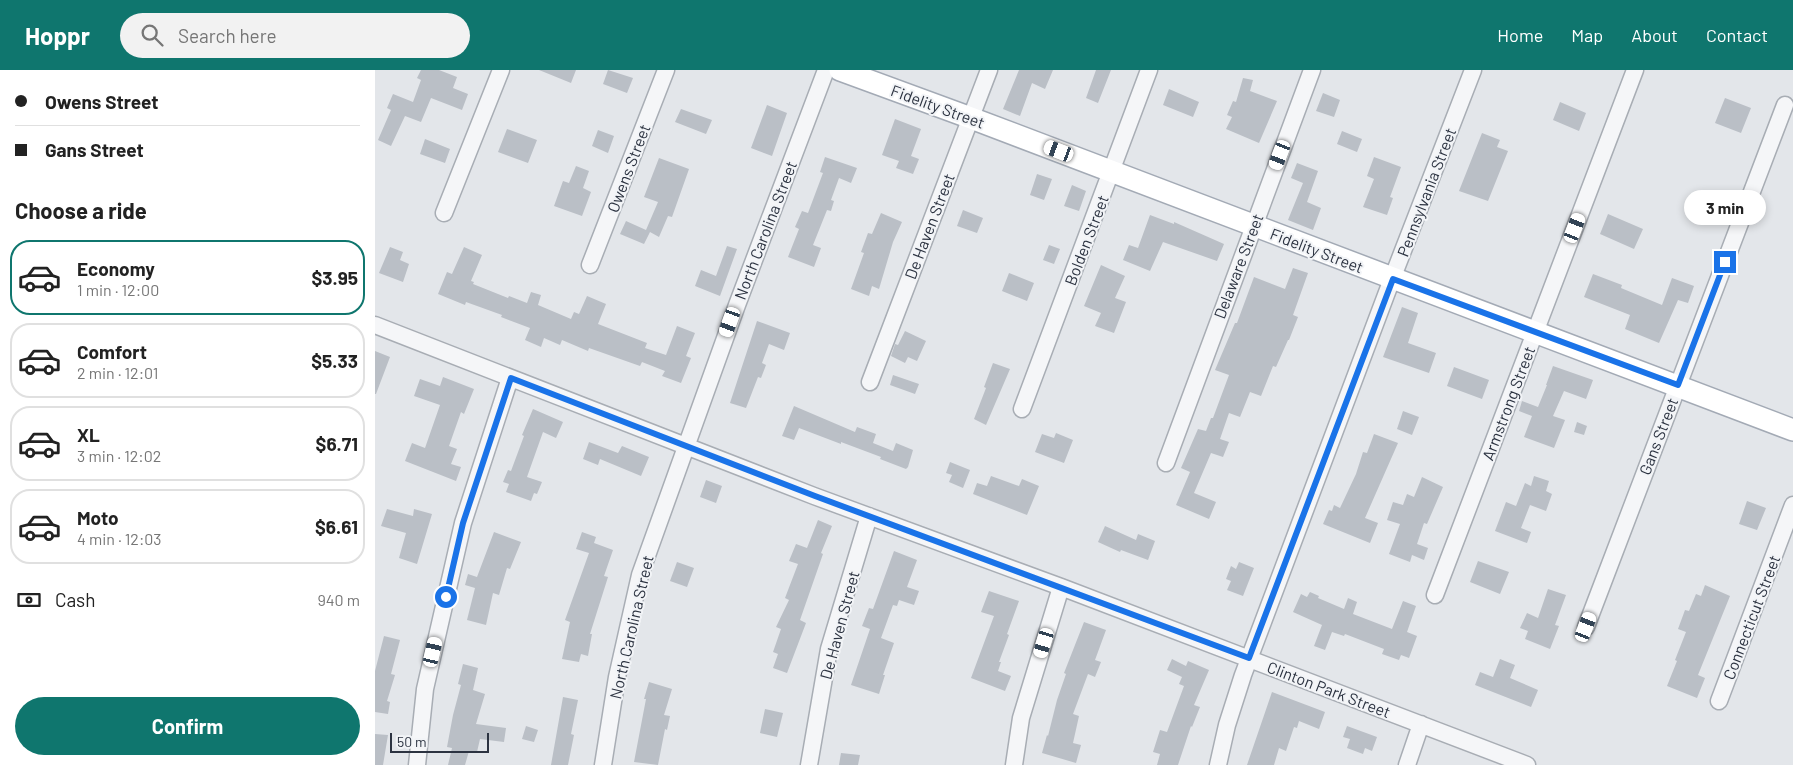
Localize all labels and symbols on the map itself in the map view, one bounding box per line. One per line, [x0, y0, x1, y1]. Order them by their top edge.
street label: Fidelity Street [889, 80, 987, 132]
street label: Owens Street [602, 121, 654, 215]
street label: Pennsylvania Street [1393, 125, 1459, 259]
car [1267, 138, 1292, 172]
car [1042, 139, 1075, 163]
street label: North Carolina Street [730, 158, 800, 302]
street label: De Haven Street [900, 171, 958, 281]
callout: 3 min [1684, 190, 1766, 224]
street label: Bolden Street [1060, 192, 1112, 288]
street label: Delaware Street [1209, 211, 1267, 321]
car [1562, 211, 1587, 245]
street label: Fidelity Street [1268, 224, 1366, 276]
route end [1714, 251, 1736, 273]
car [717, 305, 742, 339]
street label: Armstrong Street [1477, 343, 1539, 463]
street label: Gans Street [1635, 395, 1681, 477]
street label: Connecticut Street [1718, 552, 1784, 682]
street label: North Carolina Street [605, 553, 657, 701]
street label: De Haven Street [815, 569, 863, 681]
route start [435, 586, 457, 608]
car [1573, 610, 1598, 644]
car [1032, 626, 1055, 660]
car [422, 636, 443, 668]
street label: Clinton Park Street [1265, 657, 1393, 721]
scale bar [390, 730, 489, 753]

